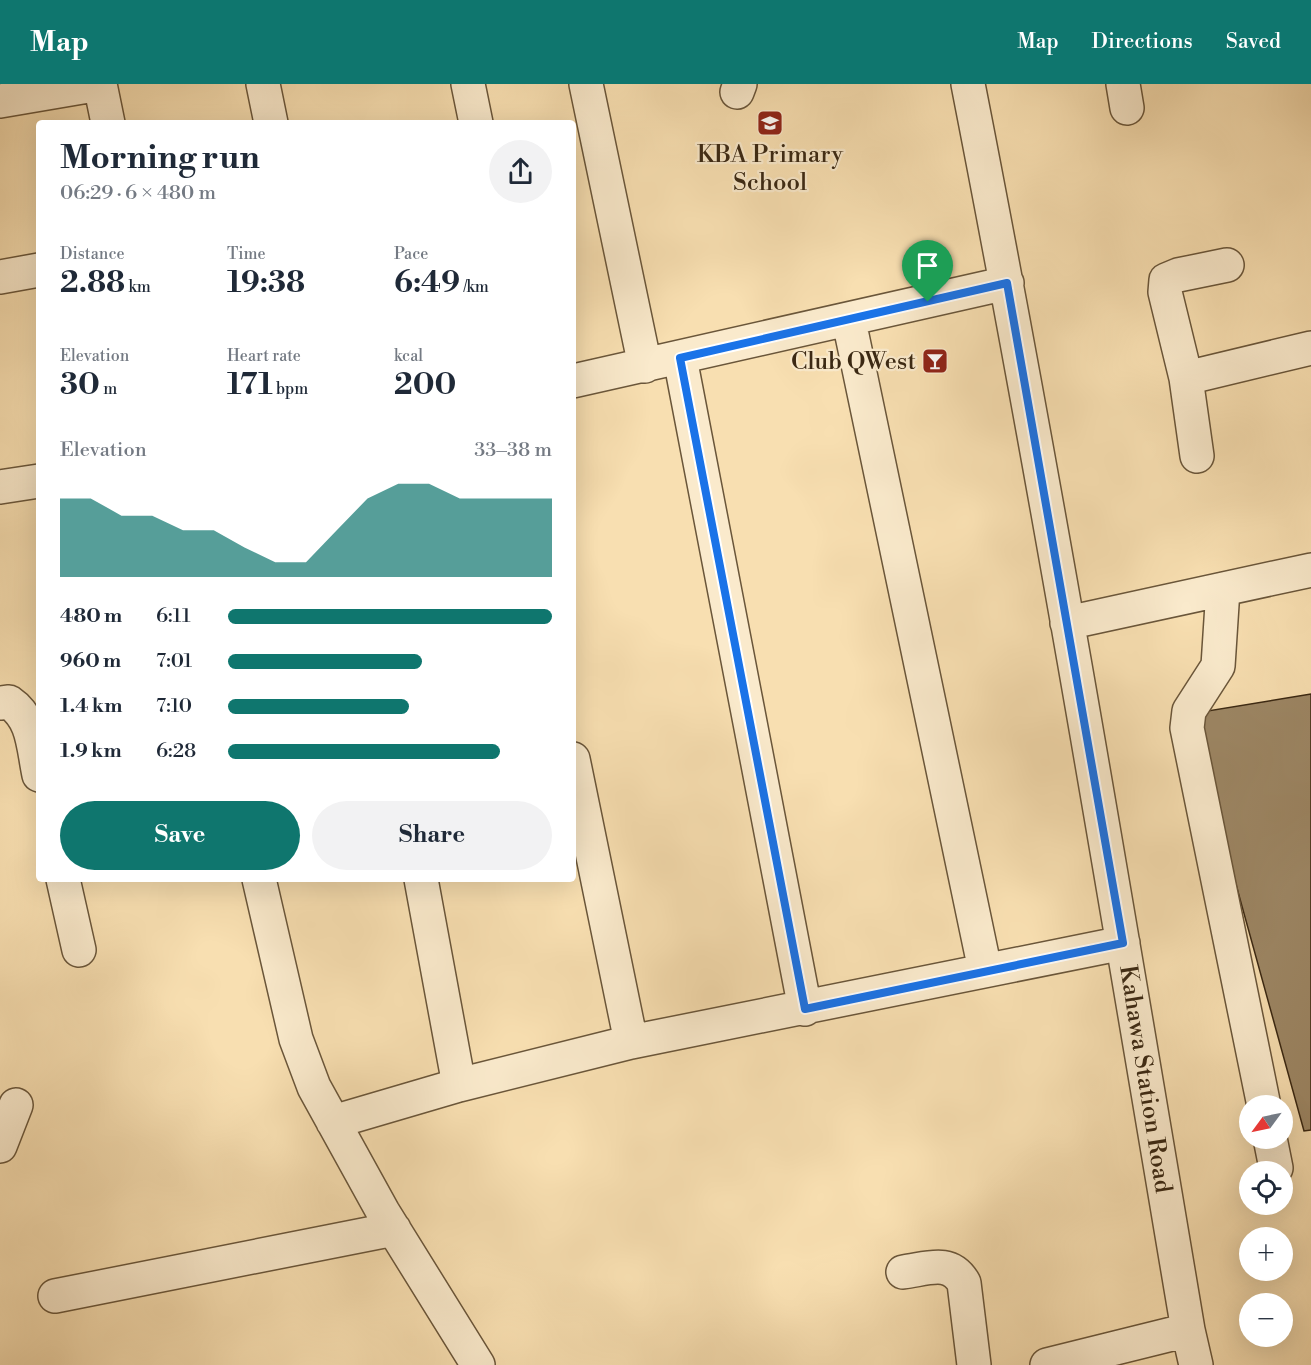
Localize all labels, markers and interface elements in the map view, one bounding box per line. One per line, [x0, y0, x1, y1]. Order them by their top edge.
text: Map [30, 25, 89, 60]
text: Map [1017, 29, 1059, 55]
text: Directions [1092, 29, 1193, 55]
text: Saved [1226, 29, 1281, 55]
school or university icon: KBA Primary School [755, 108, 785, 138]
text: Morning run [60, 138, 260, 179]
button: share [489, 140, 552, 203]
place label: KBA Primary School [697, 140, 844, 198]
text: 06:29 · 6 × 480 m [60, 181, 216, 206]
pin [902, 240, 953, 302]
text: Distance [60, 244, 125, 264]
text: Time [227, 244, 266, 264]
text: Pace [394, 244, 428, 264]
icon: arrive [911, 249, 944, 282]
text: 2.88 [60, 264, 125, 302]
text: 19:38 [227, 264, 305, 302]
text: 6:49 [394, 264, 460, 302]
text: km [125, 277, 151, 297]
text: /km [460, 277, 489, 297]
text: Elevation [60, 346, 129, 366]
text: Heart rate [227, 346, 301, 366]
text: kcal [394, 346, 423, 366]
bar icon: Club QWest [920, 346, 950, 376]
place label: Club QWest [791, 347, 916, 377]
text: 30 [60, 366, 100, 404]
text: 171 [227, 366, 273, 404]
text: 200 [394, 366, 456, 404]
text: m [100, 379, 117, 399]
text: bpm [273, 379, 308, 399]
text: Elevation [60, 438, 147, 463]
text: 33–38 m [474, 438, 552, 463]
text: 480 m [60, 604, 122, 629]
text: 6:11 [156, 604, 191, 629]
text: 960 m [60, 649, 121, 674]
text: 7:01 [156, 649, 192, 674]
text: 1.4 km [60, 694, 122, 719]
text: 7:10 [156, 694, 192, 719]
text: 1.9 km [60, 739, 122, 764]
text: 6:28 [156, 739, 196, 764]
button: Save [60, 801, 300, 870]
button: Share [312, 801, 552, 870]
street label: Kahawa Station Road [1112, 963, 1178, 1196]
north arrow [1239, 1095, 1293, 1149]
map controls [1239, 1095, 1293, 1347]
button: locate [1239, 1161, 1293, 1215]
button: + [1239, 1227, 1293, 1281]
button: − [1239, 1293, 1293, 1347]

